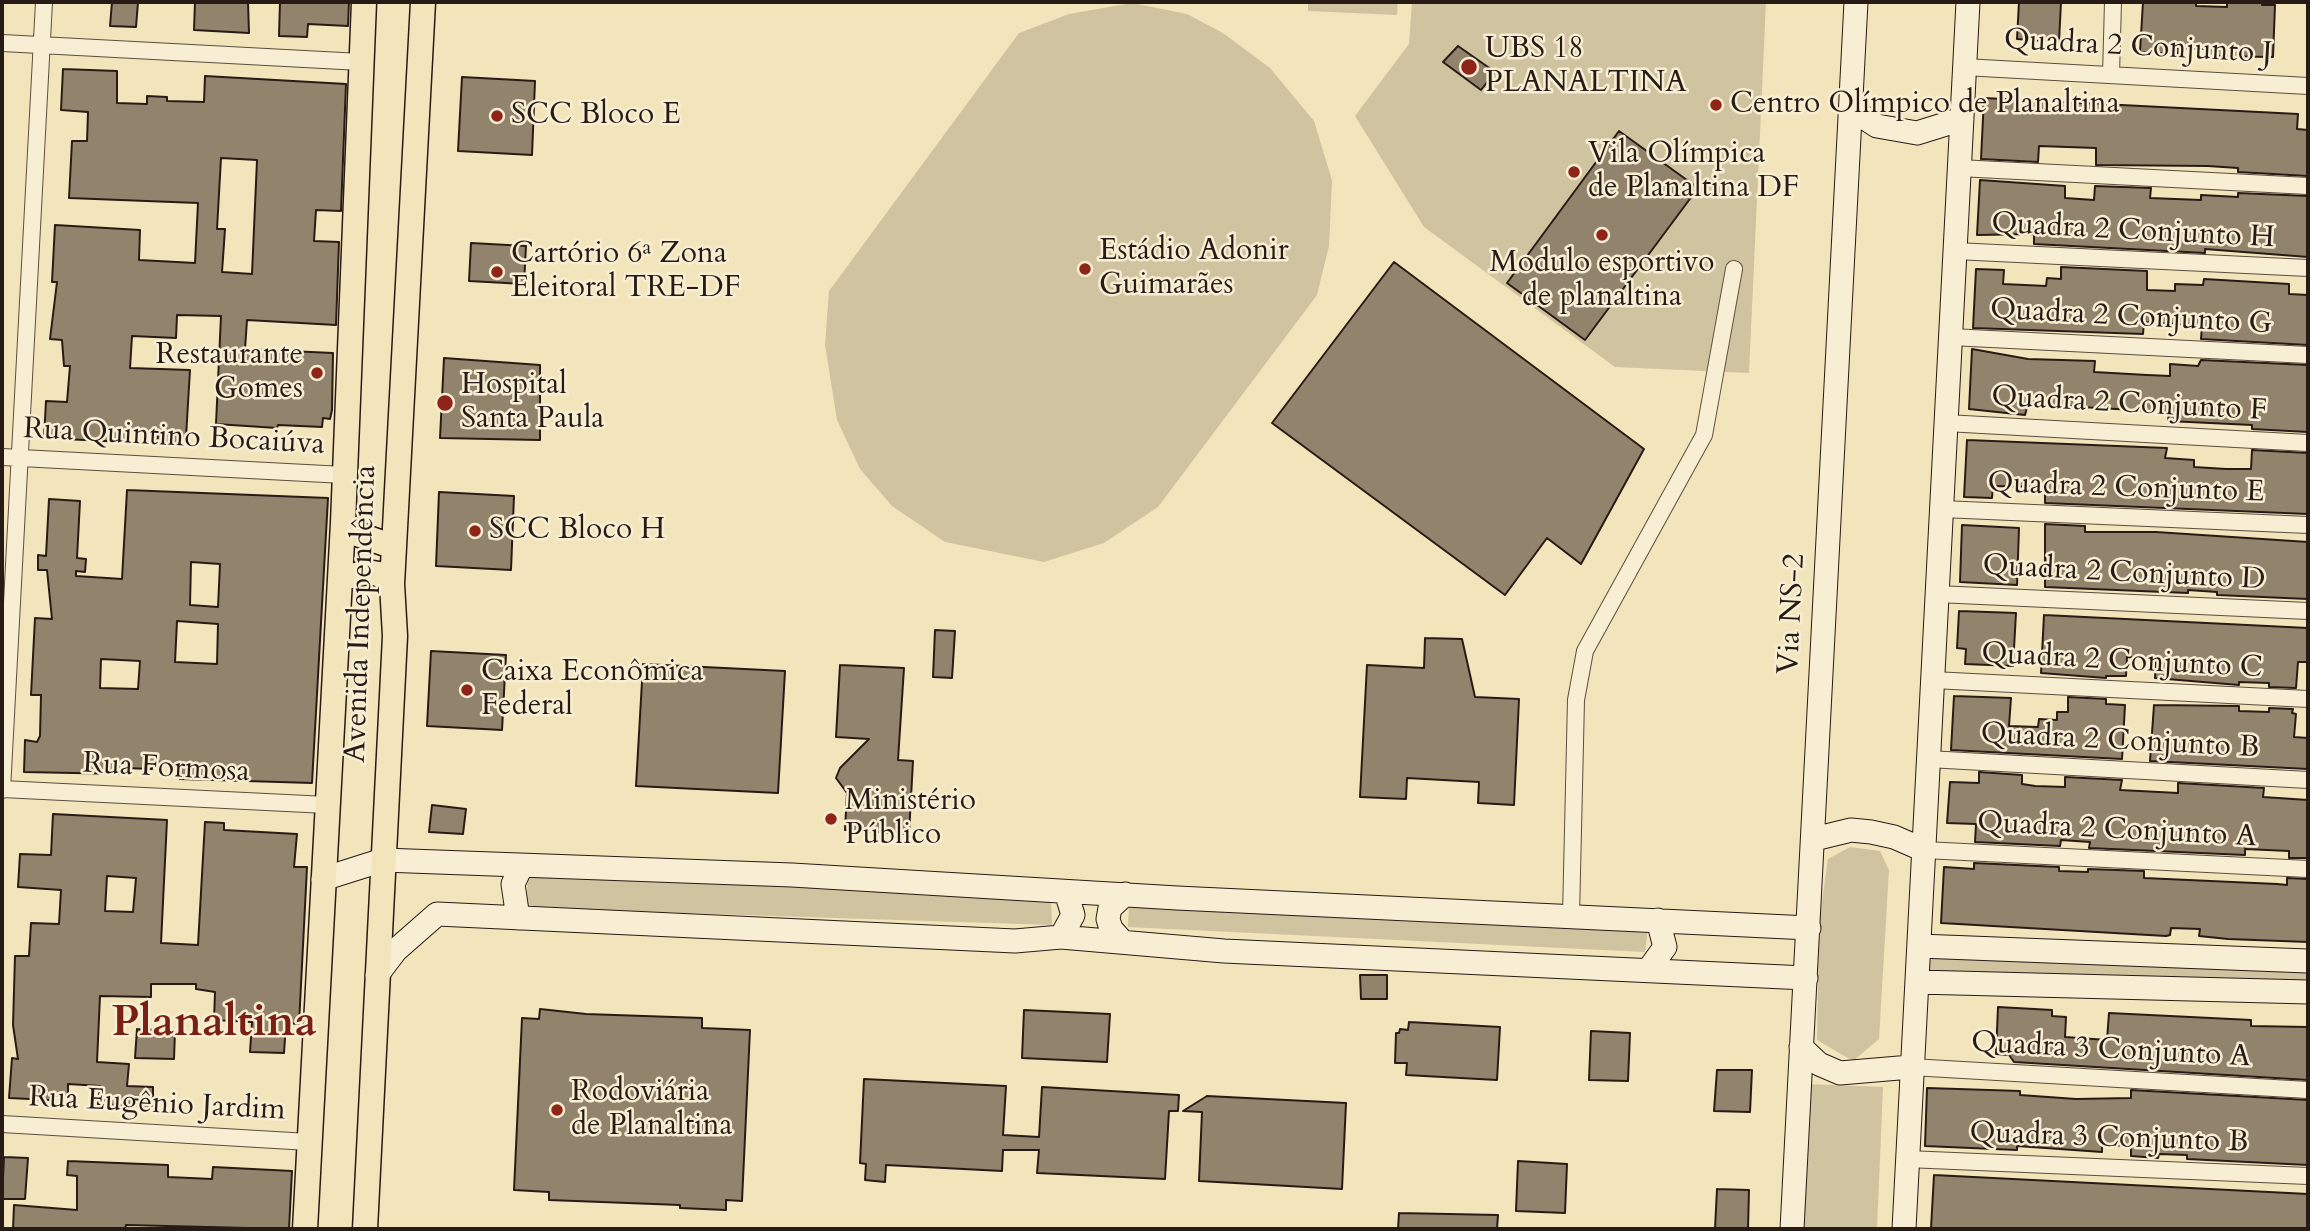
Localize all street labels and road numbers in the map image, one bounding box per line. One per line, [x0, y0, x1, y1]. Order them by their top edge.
street label: Quadra 2 Conjunto J [2003, 23, 2273, 73]
street label: Quadra 2 Conjunto H [1990, 207, 2276, 257]
street label: Quadra 2 Conjunto G [1989, 293, 2273, 343]
street label: Quadra 2 Conjunto F [1990, 380, 2268, 430]
street label: Rua Quintino Bocaiúva [22, 412, 326, 464]
street label: Avenida Independência [339, 465, 385, 763]
street label: Quadra 2 Conjunto E [1987, 466, 2265, 512]
street label: Quadra 2 Conjunto D [1982, 549, 2266, 599]
street label: Via NS-2 [1772, 553, 1814, 675]
street label: Quadra 2 Conjunto C [1980, 637, 2264, 687]
street label: Quadra 2 Conjunto B [1980, 717, 2260, 767]
street label: Rua Formosa [82, 747, 250, 791]
street label: Quadra 2 Conjunto A [1976, 806, 2258, 856]
street label: Quadra 3 Conjunto A [1970, 1026, 2252, 1076]
street label: Rua Eugênio Jardim [28, 1080, 286, 1130]
street label: Quadra 3 Conjunto B [1969, 1116, 2249, 1162]

